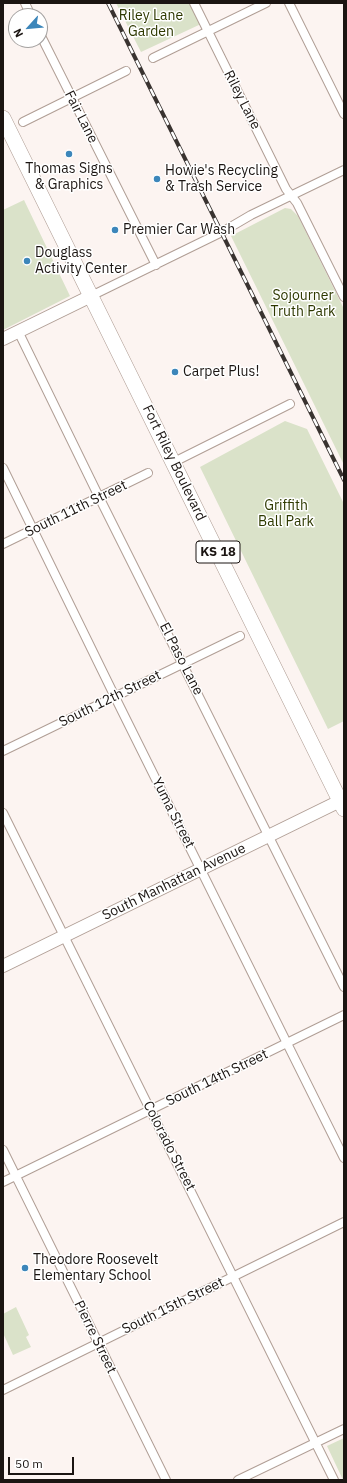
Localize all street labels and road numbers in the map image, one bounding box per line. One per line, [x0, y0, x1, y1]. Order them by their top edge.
street label: Riley Lane [220, 68, 264, 132]
street label: Fair Lane [61, 88, 101, 146]
street label: Fort Riley Boulevard [139, 402, 209, 524]
street label: South 11th Street [22, 477, 130, 541]
road number: KS 18 [196, 541, 240, 563]
street label: El Paso Lane [156, 620, 206, 698]
street label: South 12th Street [56, 667, 164, 731]
street label: Yuma Street [148, 775, 198, 851]
street label: South Manhattan Avenue [100, 840, 248, 924]
street label: South 14th Street [163, 1046, 271, 1110]
street label: Colorado Street [139, 1098, 199, 1194]
street label: South 15th Street [119, 1274, 227, 1338]
street label: Pierre Street [70, 1298, 120, 1376]

